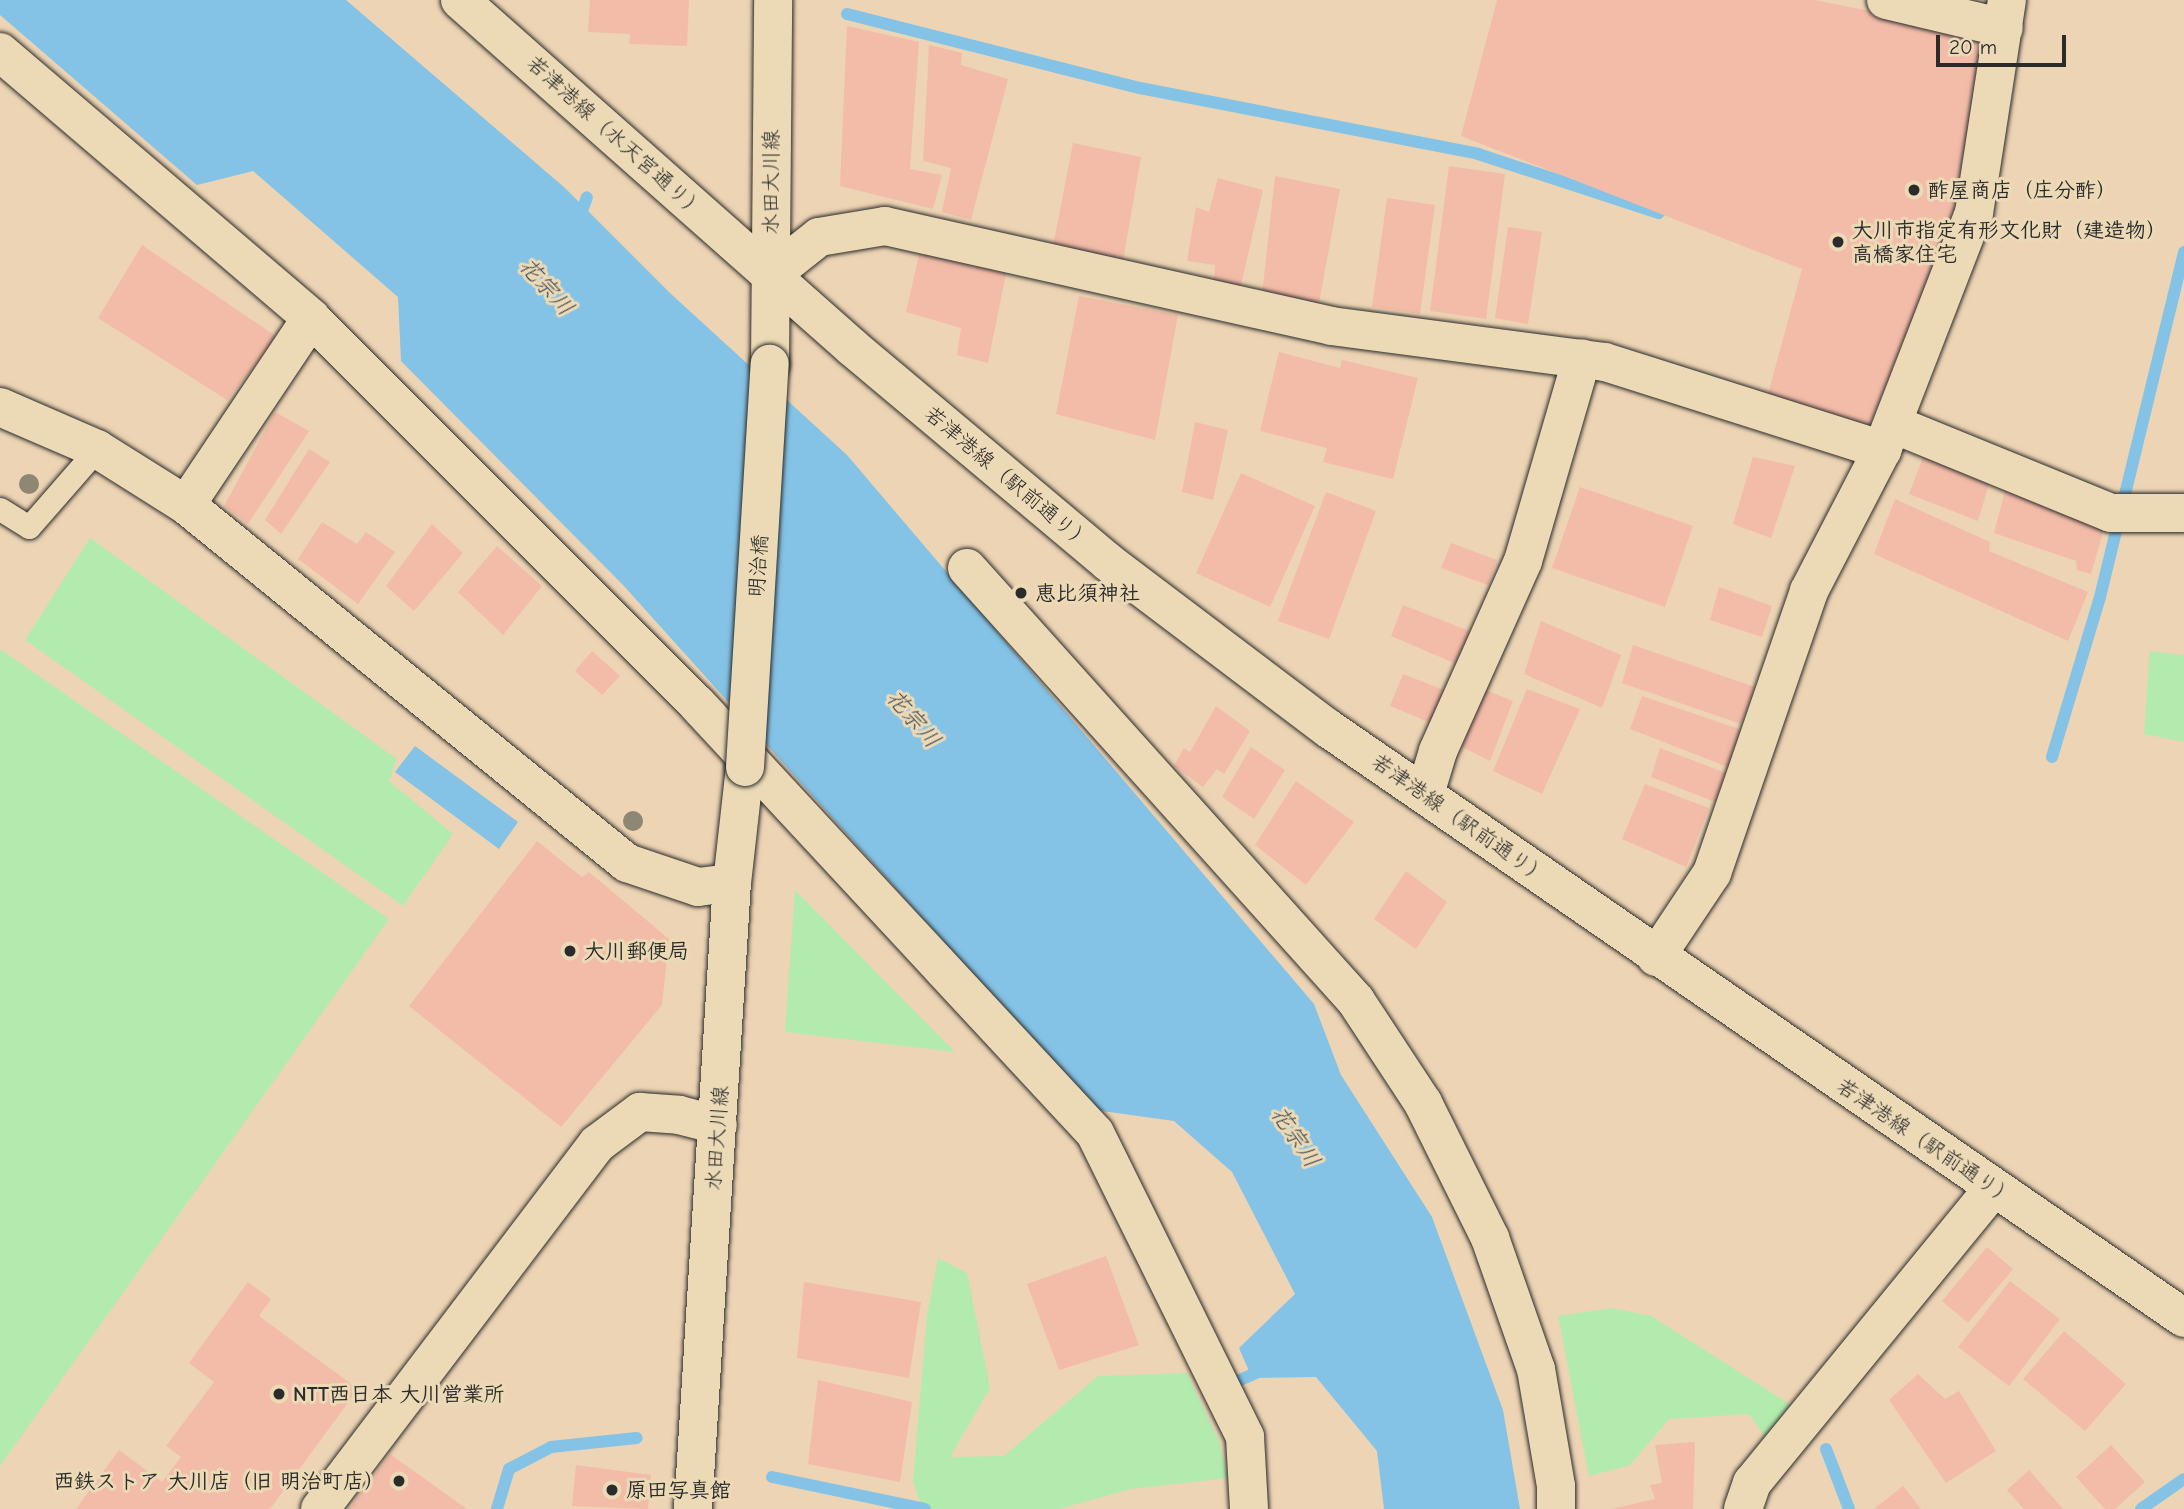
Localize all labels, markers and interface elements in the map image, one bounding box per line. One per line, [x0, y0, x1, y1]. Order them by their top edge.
scale bar [1939, 21, 2068, 65]
text: 20 m [1949, 35, 1997, 59]
street label: 若津港線（水天宮通り） [522, 50, 710, 224]
street label: 水田大川線 [758, 130, 784, 234]
place label: 酢屋商店（庄分酢） [1928, 177, 2117, 203]
marker: 酢屋商店（庄分酢） [1906, 182, 1922, 198]
place label: 大川市指定有形文化財（建造物） 高橋家住宅 [1852, 217, 2167, 267]
marker: 大川市指定有形文化財（建造物） 高橋家住宅 [1830, 234, 1846, 250]
water label: 花宗川 [513, 252, 579, 322]
street label: 若津港線（駅前通り） [919, 401, 1097, 555]
street label: 明治橋 [743, 534, 773, 598]
place label: 恵比須神社 [1035, 580, 1140, 606]
marker: 恵比須神社 [1013, 585, 1029, 601]
water label: 花宗川 [880, 684, 946, 754]
street label: 若津港線（駅前通り） [1367, 748, 1553, 890]
place label: 大川郵便局 [584, 938, 689, 964]
marker: 大川郵便局 [562, 943, 578, 959]
street label: 若津港線（駅前通り） [1832, 1073, 2020, 1211]
street label: 水田大川線 [701, 1085, 733, 1191]
water label: 花宗川 [1264, 1101, 1326, 1173]
place label: NTT西日本 大川営業所 [293, 1381, 505, 1407]
marker: NTT西日本 大川営業所 [271, 1386, 287, 1402]
place label: 西鉄ストア 大川店（旧 明治町店） [55, 1468, 385, 1494]
marker: 西鉄ストア 大川店（旧 明治町店） [391, 1473, 407, 1489]
place label: 原田写真館 [626, 1477, 731, 1503]
marker: 原田写真館 [604, 1482, 620, 1498]

